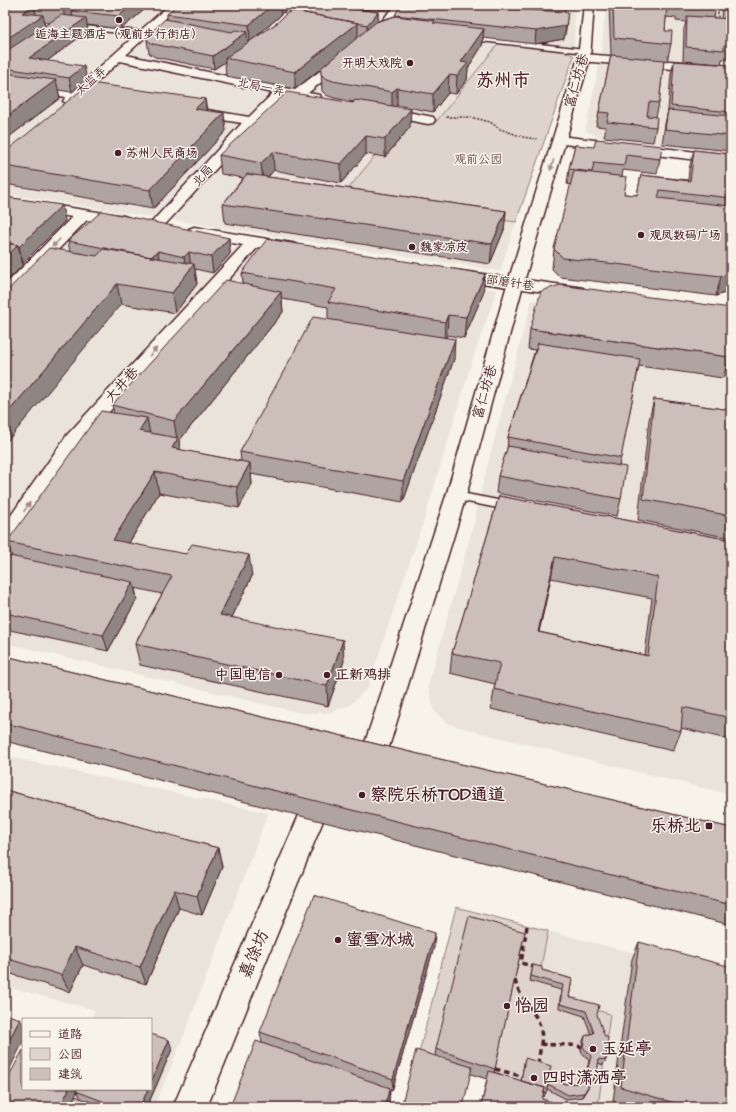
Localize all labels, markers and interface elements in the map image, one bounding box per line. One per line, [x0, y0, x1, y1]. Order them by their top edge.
marker: 逅海主题酒店（观前步行街店） [114, 15, 124, 25]
place label: 逅海主题酒店（观前步行街店） [35, 26, 203, 43]
street label: 富仁坊巷 [560, 50, 594, 111]
place label: 开明大戏院 [342, 55, 402, 72]
marker: 开明大戏院 [405, 58, 415, 68]
street label: 太监弄 [72, 63, 110, 99]
district label: 苏州市 [476, 68, 530, 93]
street label: 北局一弄 [236, 74, 286, 100]
place label: 苏州人民商场 [126, 145, 198, 162]
marker: 苏州人民商场 [113, 148, 123, 158]
park label: 观前公园 [454, 151, 502, 168]
one-way arrow [549, 159, 555, 171]
street label: 北局 [189, 161, 217, 191]
place label: 观凤数码广场 [649, 227, 721, 244]
marker: 观凤数码广场 [636, 230, 646, 240]
one-way arrow [51, 238, 61, 248]
place label: 魏家凉皮 [420, 239, 468, 256]
marker: 魏家凉皮 [407, 242, 417, 252]
street label: 邵磨针巷 [485, 271, 535, 295]
one-way arrow [148, 347, 157, 357]
street label: 富仁坊巷 [468, 361, 503, 422]
street label: 大井巷 [101, 362, 144, 407]
one-way arrow [23, 502, 31, 512]
place label: 中国电信 [215, 665, 271, 685]
place label: 正新鸡排 [335, 665, 391, 685]
marker: 中国电信 [274, 670, 284, 680]
marker: 正新鸡排 [322, 670, 332, 680]
place label: 察院乐桥TOD通道 [370, 783, 505, 807]
marker: 察院乐桥TOD通道 [357, 790, 367, 800]
place label: 乐桥北 [650, 814, 701, 838]
marker: 乐桥北 [704, 821, 714, 831]
street label: 嘉馀坊 [233, 926, 275, 982]
place label: 蜜雪冰城 [346, 928, 414, 952]
marker: 蜜雪冰城 [333, 935, 343, 945]
place label: 怡园 [515, 994, 549, 1018]
marker: 怡园 [502, 1001, 512, 1011]
legend [22, 1018, 152, 1090]
text: 道路 [58, 1026, 82, 1043]
place label: 玉延亭 [601, 1037, 652, 1061]
marker: 玉延亭 [588, 1044, 598, 1054]
text: 公园 [58, 1046, 82, 1063]
text: 建筑 [58, 1066, 82, 1083]
place label: 四时潇洒亭 [542, 1066, 627, 1090]
marker: 四时潇洒亭 [529, 1073, 539, 1083]

